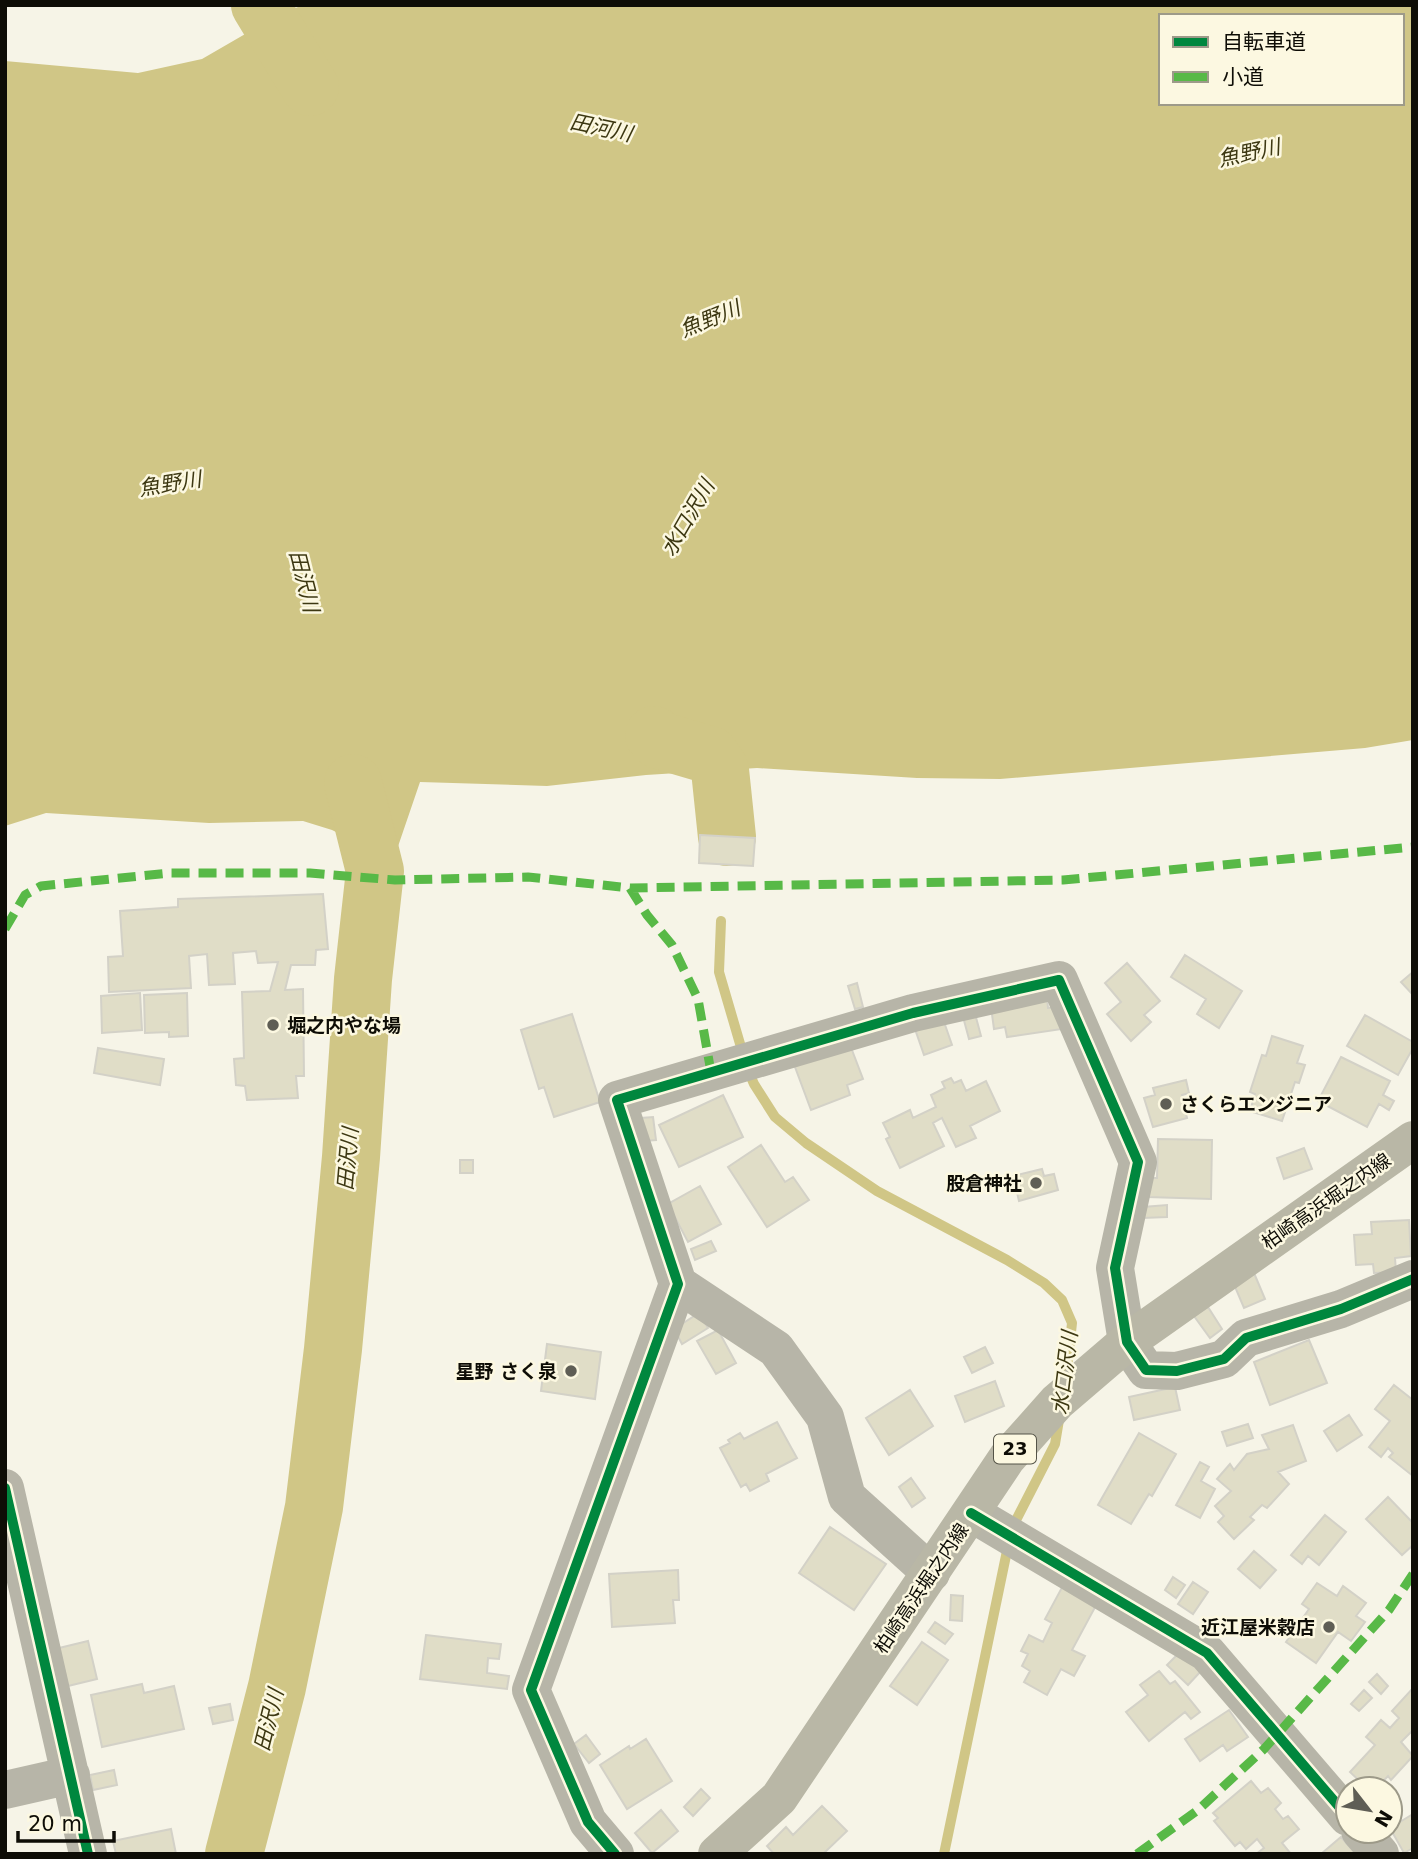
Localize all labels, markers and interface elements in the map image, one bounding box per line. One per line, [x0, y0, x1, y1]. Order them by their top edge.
legend [1159, 14, 1404, 105]
text: 自転車道 [1222, 30, 1306, 54]
text: 小道 [1222, 65, 1264, 89]
water label: 田河川 [568, 110, 636, 147]
water label: 魚野川 [1216, 134, 1284, 171]
water label: 魚野川 [676, 295, 746, 342]
water label: 魚野川 [137, 467, 205, 501]
water label: 水口沢川 [657, 474, 720, 560]
water label: 田沢川 [285, 548, 324, 616]
place label: 堀之内やな場 [287, 1014, 401, 1036]
marker: 堀之内やな場 [265, 1017, 281, 1033]
place label: さくらエンジニア [1180, 1093, 1332, 1115]
marker: さくらエンジニア [1158, 1096, 1174, 1112]
water label: 田沢川 [333, 1125, 363, 1191]
street label: 柏崎高浜堀之内線 [1257, 1148, 1395, 1254]
place label: 股倉神社 [946, 1172, 1022, 1194]
marker: 股倉神社 [1028, 1175, 1044, 1191]
water label: 水口沢川 [1048, 1328, 1082, 1416]
place label: 星野 さく泉 [455, 1360, 557, 1382]
marker: 星野 さく泉 [563, 1363, 579, 1379]
road number: 23 [994, 1434, 1036, 1464]
street label: 柏崎高浜堀之内線 [869, 1519, 973, 1657]
place label: 近江屋米穀店 [1201, 1616, 1315, 1638]
marker: 近江屋米穀店 [1321, 1619, 1337, 1635]
water label: 田沢川 [250, 1685, 289, 1753]
north arrow [1334, 1775, 1404, 1845]
scale bar [18, 1800, 114, 1844]
text: N [1370, 1806, 1397, 1831]
text: 20 m [28, 1812, 82, 1836]

